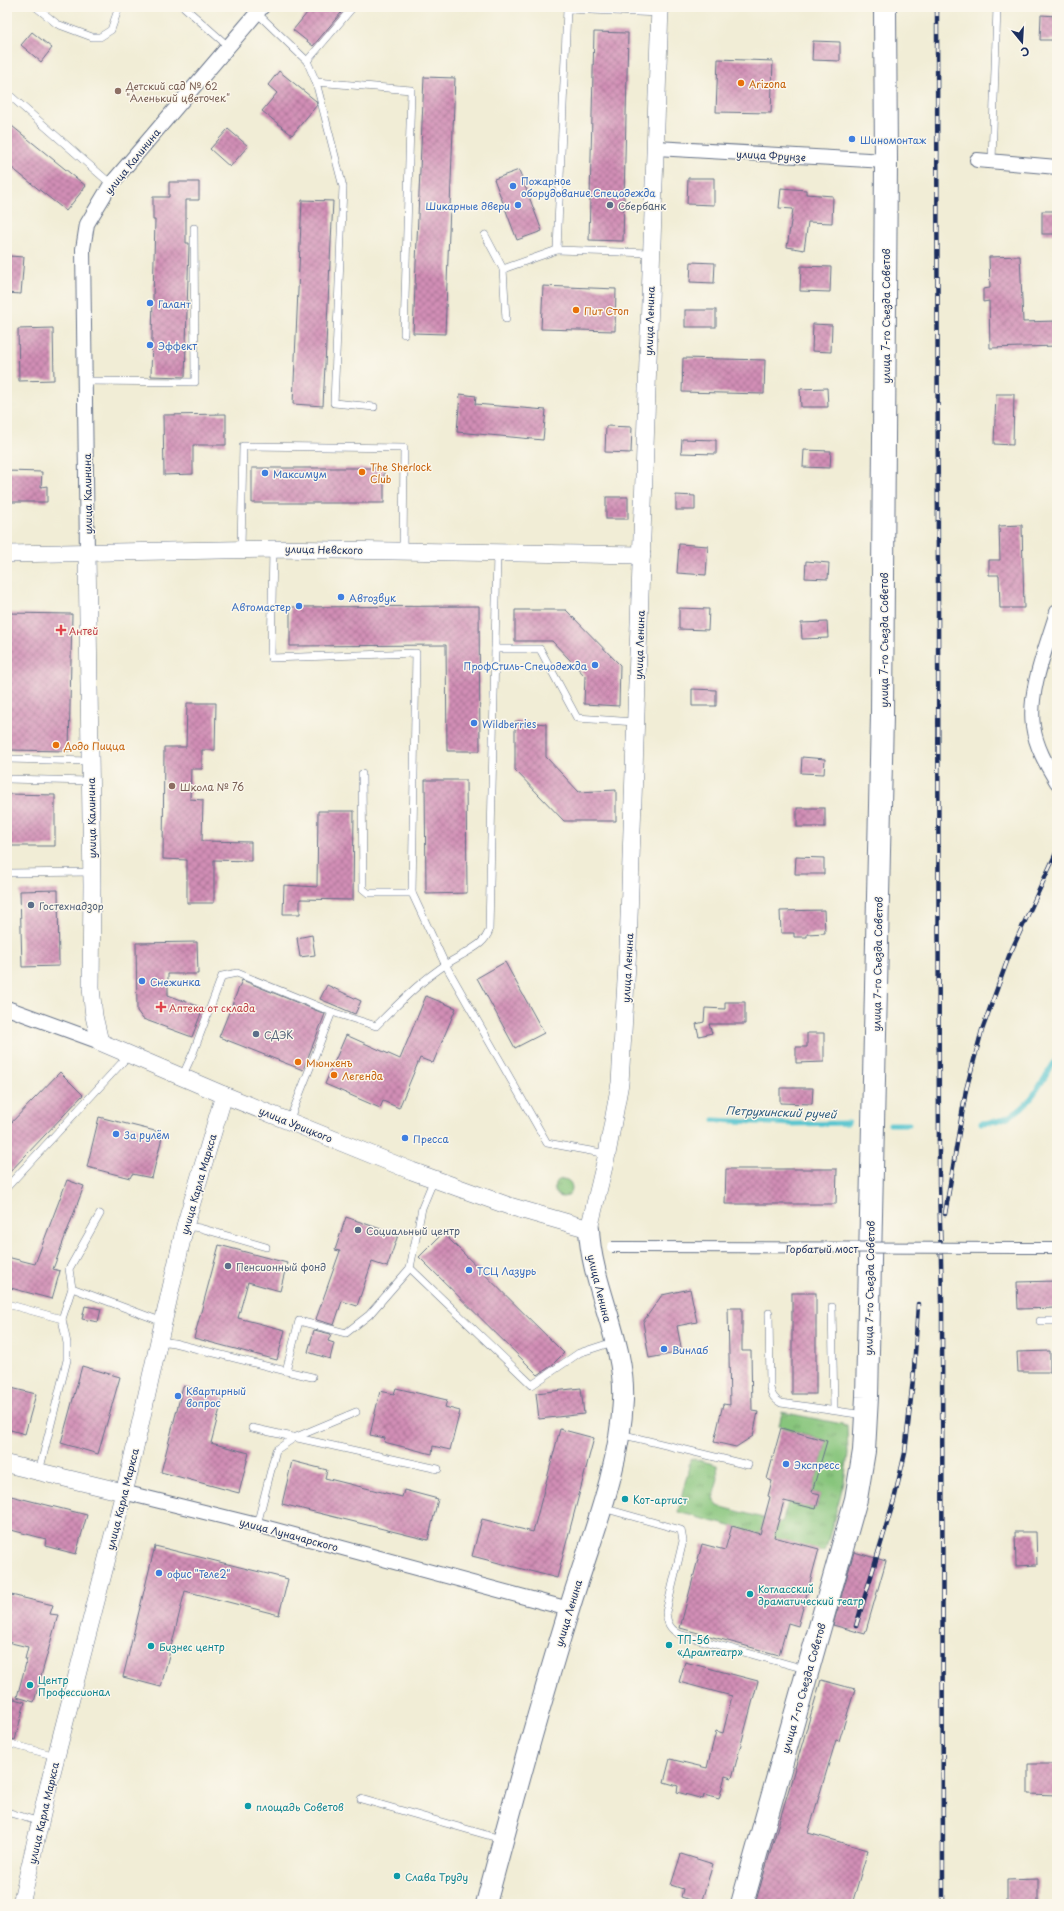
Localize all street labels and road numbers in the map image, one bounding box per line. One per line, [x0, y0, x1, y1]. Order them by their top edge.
street label: улица Калинина [101, 124, 164, 197]
street label: улица Фрунзе [736, 146, 806, 164]
street label: улица 7-го Съезда Советов [878, 248, 893, 383]
street label: улица Ленина [640, 285, 658, 356]
street label: улица Калинина [79, 453, 95, 535]
street label: улица Невского [285, 541, 364, 557]
street label: улица 7-го Съезда Советов [876, 572, 891, 707]
street label: улица Ленина [630, 609, 648, 680]
street label: улица Калинина [83, 777, 99, 859]
street label: улица 7-го Съезда Советов [868, 896, 886, 1032]
street label: улица Ленина [618, 932, 636, 1003]
street label: улица Урицкого [257, 1102, 335, 1146]
street label: улица Карла Маркса [176, 1131, 220, 1236]
street label: улица 7-го Съезда Советов [860, 1220, 878, 1356]
street label: Горбатый мост [786, 1241, 859, 1256]
street label: улица Ленина [584, 1253, 616, 1324]
street label: улица Карла Маркса [102, 1446, 142, 1551]
street label: улица Луначарского [238, 1514, 340, 1554]
street label: улица Ленина [551, 1577, 586, 1648]
street label: улица 7-го Съезда Советов [777, 1621, 829, 1755]
street label: улица Карла Маркса [24, 1760, 62, 1865]

